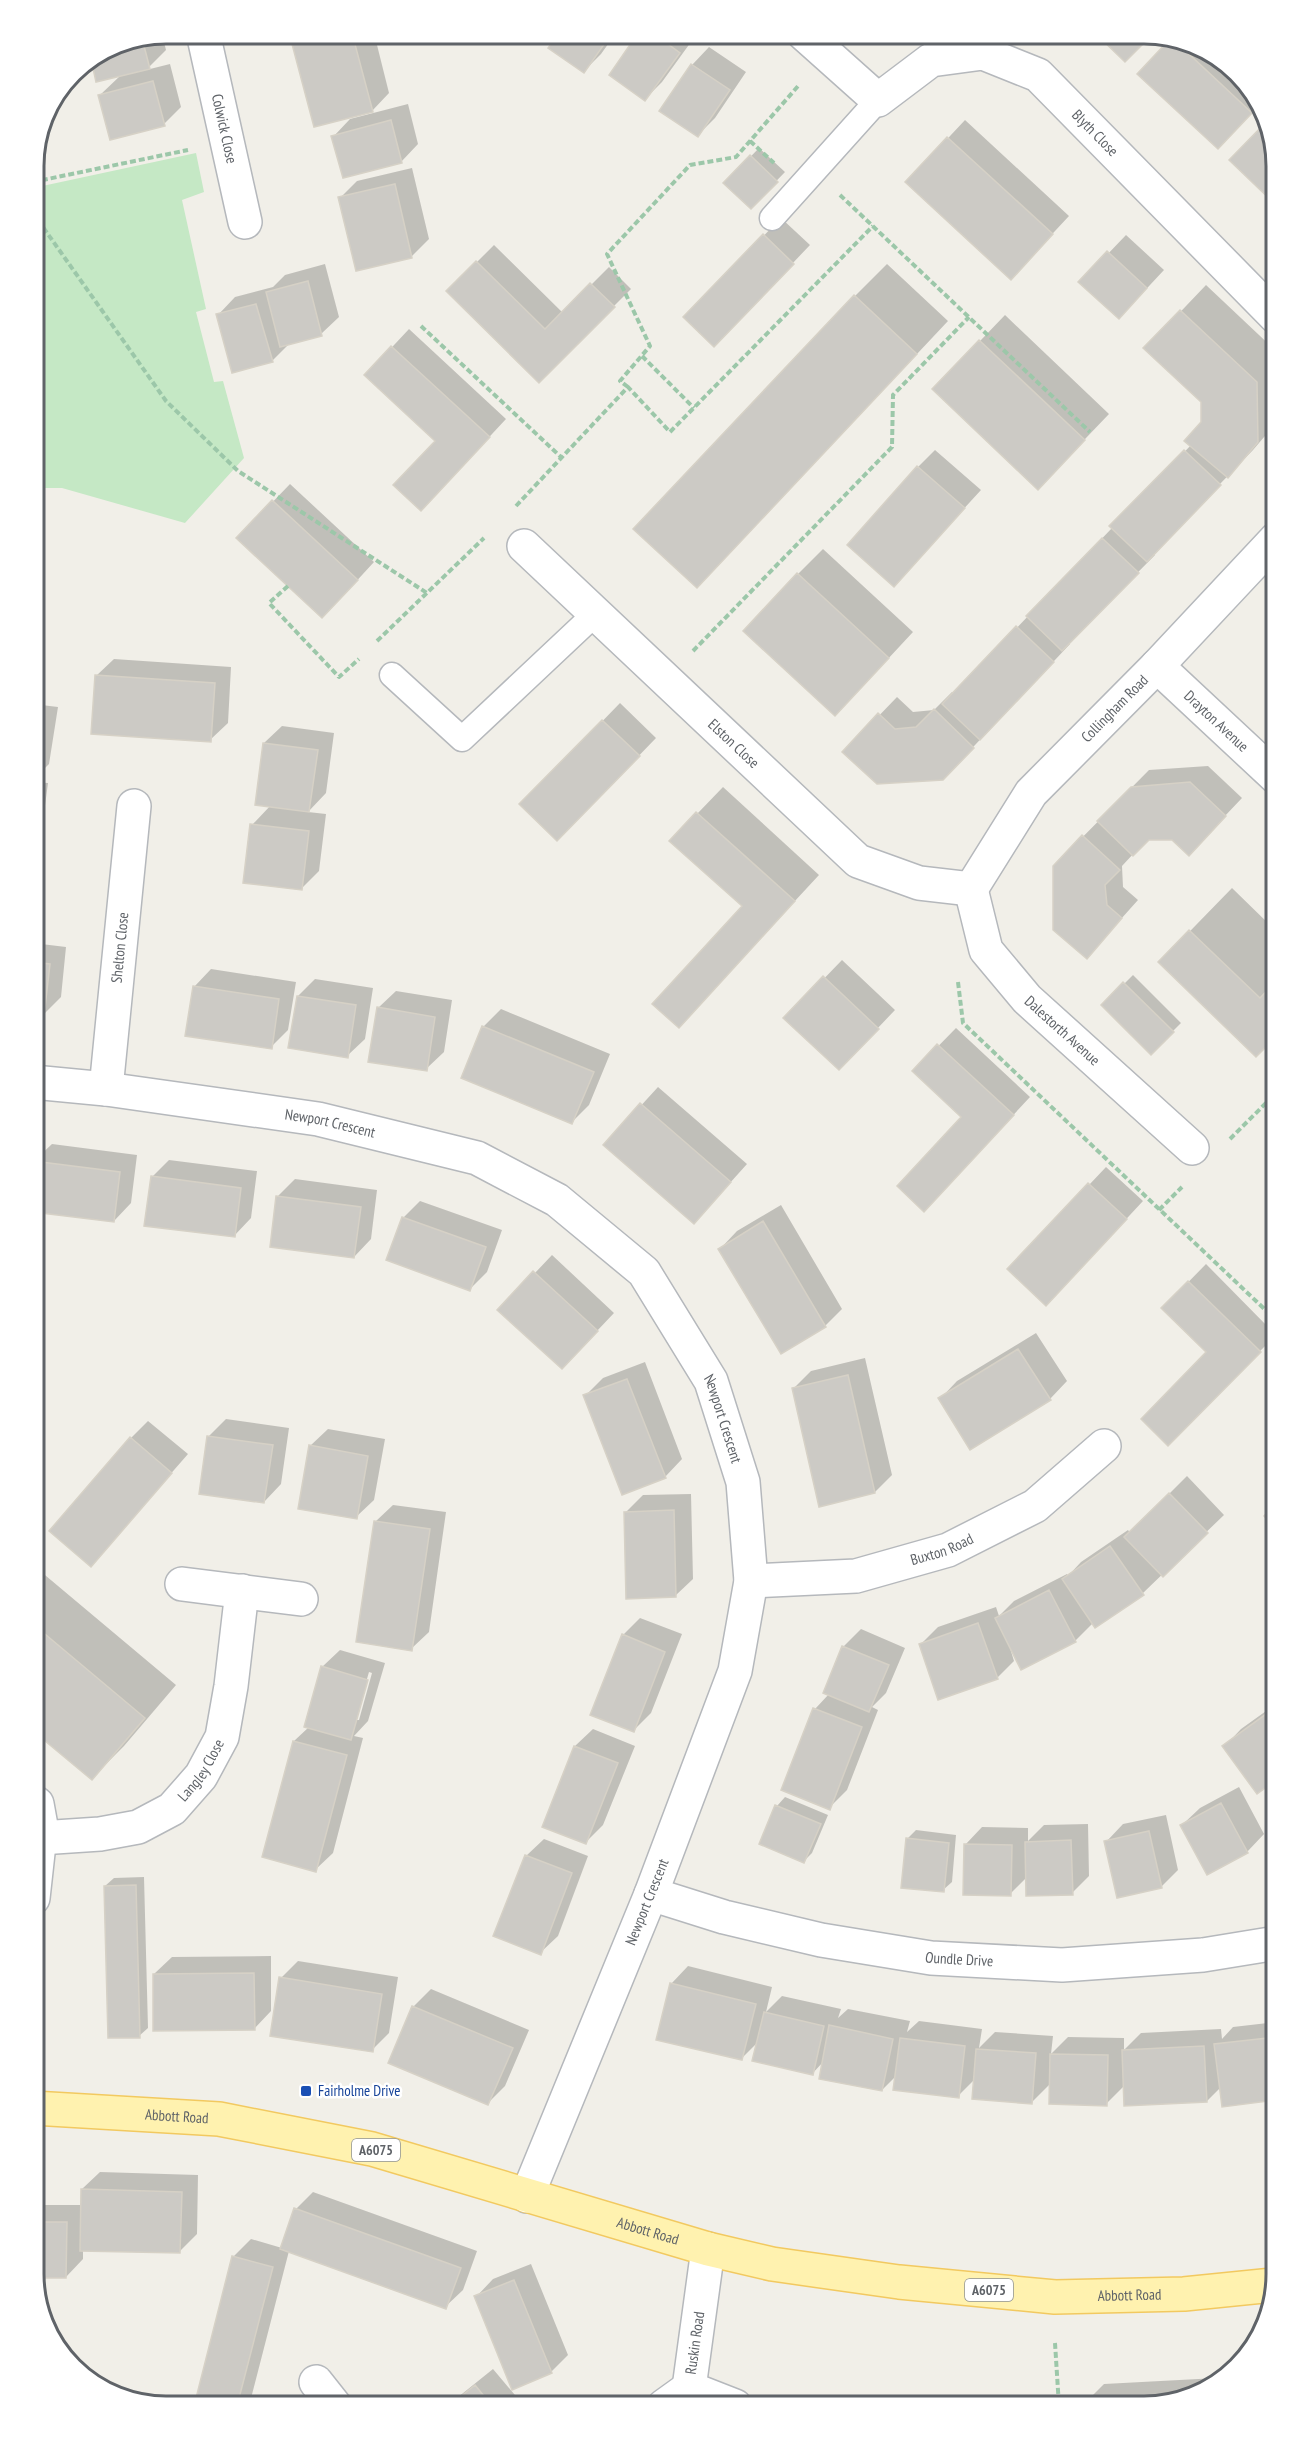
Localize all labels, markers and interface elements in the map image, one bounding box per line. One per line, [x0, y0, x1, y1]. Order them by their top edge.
street label: Colwick Close [208, 92, 242, 165]
street label: Blyth Close [1068, 105, 1123, 160]
street label: Collingham Road [1077, 671, 1152, 746]
street label: Drayton Avenue [1180, 686, 1253, 756]
street label: Elston Close [704, 715, 763, 772]
street label: Shelton Close [107, 911, 132, 984]
street label: Dalestorth Avenue [1021, 991, 1104, 1069]
street label: Newport Crescent [284, 1104, 377, 1142]
street label: Newport Crescent [700, 1370, 746, 1465]
street label: Buxton Road [908, 1529, 976, 1569]
street label: Langley Close [173, 1736, 228, 1805]
street label: Newport Crescent [621, 1856, 673, 1948]
street label: Oundle Drive [924, 1947, 994, 1970]
place label: Fairholme Drive [318, 2081, 401, 2100]
marker: Fairholme Drive [299, 2084, 313, 2098]
street label: Abbott Road [144, 2105, 209, 2127]
road number: A6075 [352, 2139, 400, 2161]
street label: Abbott Road [615, 2212, 681, 2249]
road number: A6075 [965, 2279, 1013, 2301]
street label: Abbott Road [1097, 2285, 1162, 2305]
street label: Ruskin Road [681, 2310, 708, 2376]

